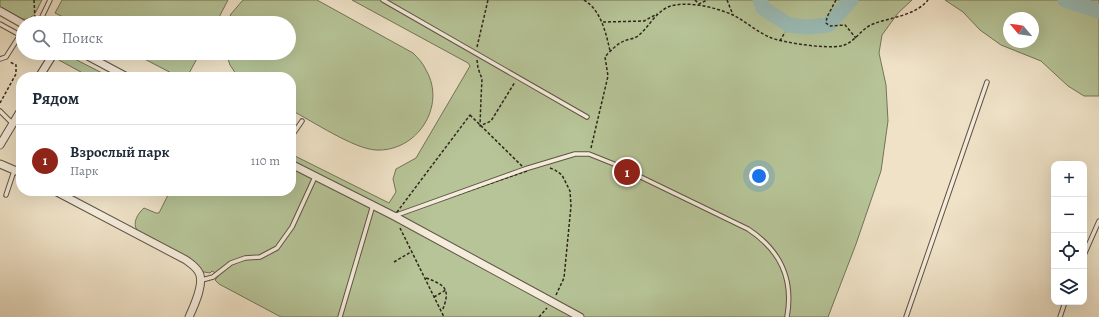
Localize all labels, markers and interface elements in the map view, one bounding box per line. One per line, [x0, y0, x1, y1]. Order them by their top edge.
north arrow [1003, 12, 1039, 48]
search box [16, 16, 296, 60]
icon: search [30, 27, 52, 49]
text: Поиск [62, 28, 103, 48]
text: Рядом [32, 87, 79, 110]
text: Взрослый парк [70, 142, 170, 162]
text: 1 [43, 152, 47, 169]
text: 110 m [251, 152, 280, 169]
pin: 1 [614, 157, 640, 187]
map controls [1051, 161, 1087, 305]
button: + [1051, 161, 1087, 197]
text: Парк [70, 162, 99, 179]
your location [749, 166, 769, 186]
button: − [1051, 197, 1087, 233]
button: locate [1051, 233, 1087, 269]
button: layers [1051, 269, 1087, 305]

